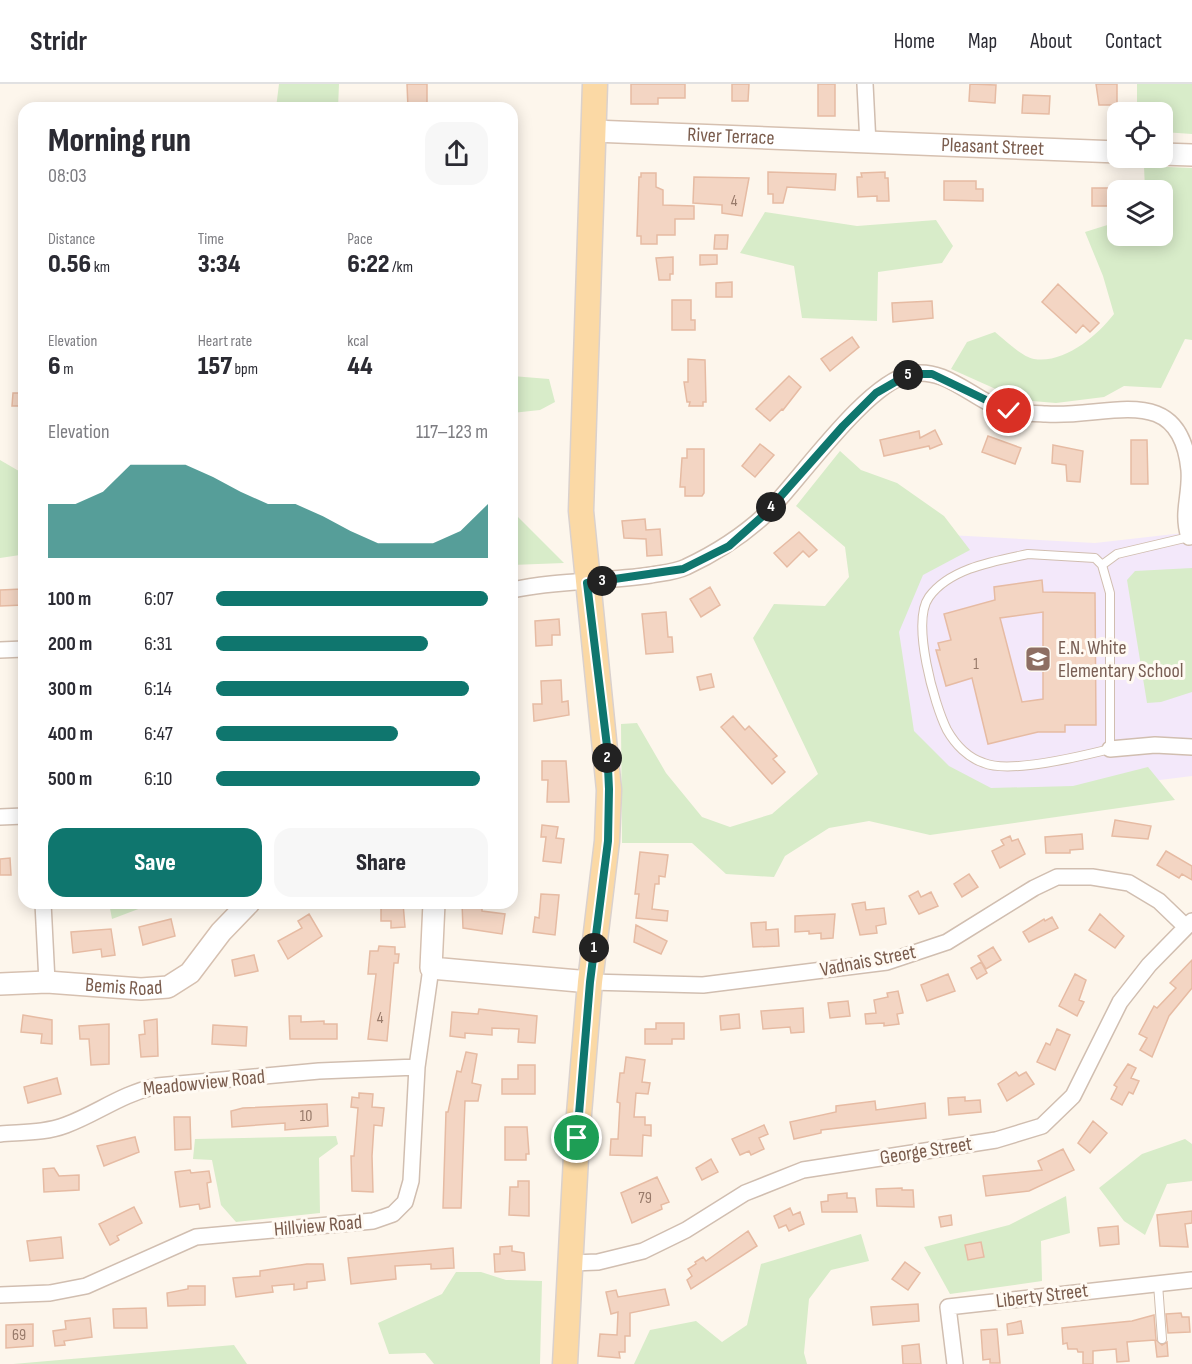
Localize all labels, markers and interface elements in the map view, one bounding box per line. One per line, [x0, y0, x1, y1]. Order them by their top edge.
text: Stridr [30, 25, 87, 58]
text: Home [894, 29, 935, 54]
text: Map [968, 29, 997, 54]
text: About [1030, 29, 1072, 54]
text: Contact [1105, 29, 1162, 54]
map controls [1107, 102, 1173, 246]
button: locate [1107, 102, 1173, 168]
text: Morning run [48, 121, 191, 161]
button: share [425, 122, 488, 185]
street label: River Terrace [687, 123, 775, 150]
street label: Pleasant Street [941, 133, 1045, 161]
text: 08:03 [48, 164, 87, 188]
button: layers [1107, 180, 1173, 246]
house number: 4 [731, 192, 738, 211]
text: Distance [48, 230, 95, 249]
text: Time [198, 230, 224, 249]
text: Pace [347, 230, 373, 249]
text: 0.56 [48, 249, 91, 280]
text: 3:34 [198, 249, 241, 280]
text: 6:22 [347, 249, 390, 280]
text: km [91, 258, 110, 277]
text: /km [390, 258, 413, 277]
text: Elevation [48, 332, 97, 351]
text: Heart rate [198, 332, 252, 351]
text: kcal [347, 332, 369, 351]
text: 6 [48, 351, 61, 382]
text: 157 [198, 351, 232, 382]
text: 44 [347, 351, 373, 382]
text: m [61, 360, 73, 379]
text: bpm [232, 360, 258, 379]
pin: 5 [893, 360, 923, 390]
text: 5 [904, 365, 912, 384]
pin [983, 385, 1034, 436]
icon: check [992, 394, 1025, 427]
text: Elevation [48, 420, 110, 444]
text: 117–123 m [416, 420, 488, 444]
pin: 4 [756, 492, 786, 522]
text: 4 [767, 497, 775, 516]
pin: 3 [587, 566, 617, 596]
text: 3 [598, 571, 606, 590]
text: 100 m [48, 587, 91, 611]
text: 6:07 [144, 587, 173, 611]
text: 200 m [48, 632, 92, 656]
text: 6:31 [144, 632, 172, 656]
place label: E.N. White Elementary School [1058, 636, 1184, 683]
school or university icon: E.N. White Elementary School [1023, 644, 1053, 674]
house number: 1 [973, 655, 979, 674]
text: 300 m [48, 677, 92, 701]
text: 6:14 [144, 677, 172, 701]
text: 400 m [48, 722, 93, 746]
text: 6:47 [144, 722, 173, 746]
pin: 2 [592, 743, 622, 773]
text: 2 [603, 748, 611, 767]
text: 500 m [48, 767, 92, 791]
text: 6:10 [144, 767, 172, 791]
button: Save [48, 828, 262, 897]
button: Share [274, 828, 488, 897]
pin: 1 [579, 933, 609, 963]
text: 1 [591, 938, 597, 957]
street label: Vadnais Street [818, 940, 918, 982]
street label: Bemis Road [84, 973, 163, 1001]
house number: 4 [377, 1009, 384, 1028]
street label: Meadowview Road [142, 1065, 266, 1101]
house number: 10 [300, 1107, 312, 1126]
pin [551, 1112, 602, 1163]
icon: arrive [560, 1121, 593, 1154]
street label: George Street [878, 1132, 974, 1170]
house number: 79 [638, 1189, 652, 1208]
street label: Hillview Road [273, 1210, 363, 1242]
street label: Liberty Street [995, 1278, 1089, 1314]
house number: 69 [12, 1326, 26, 1345]

